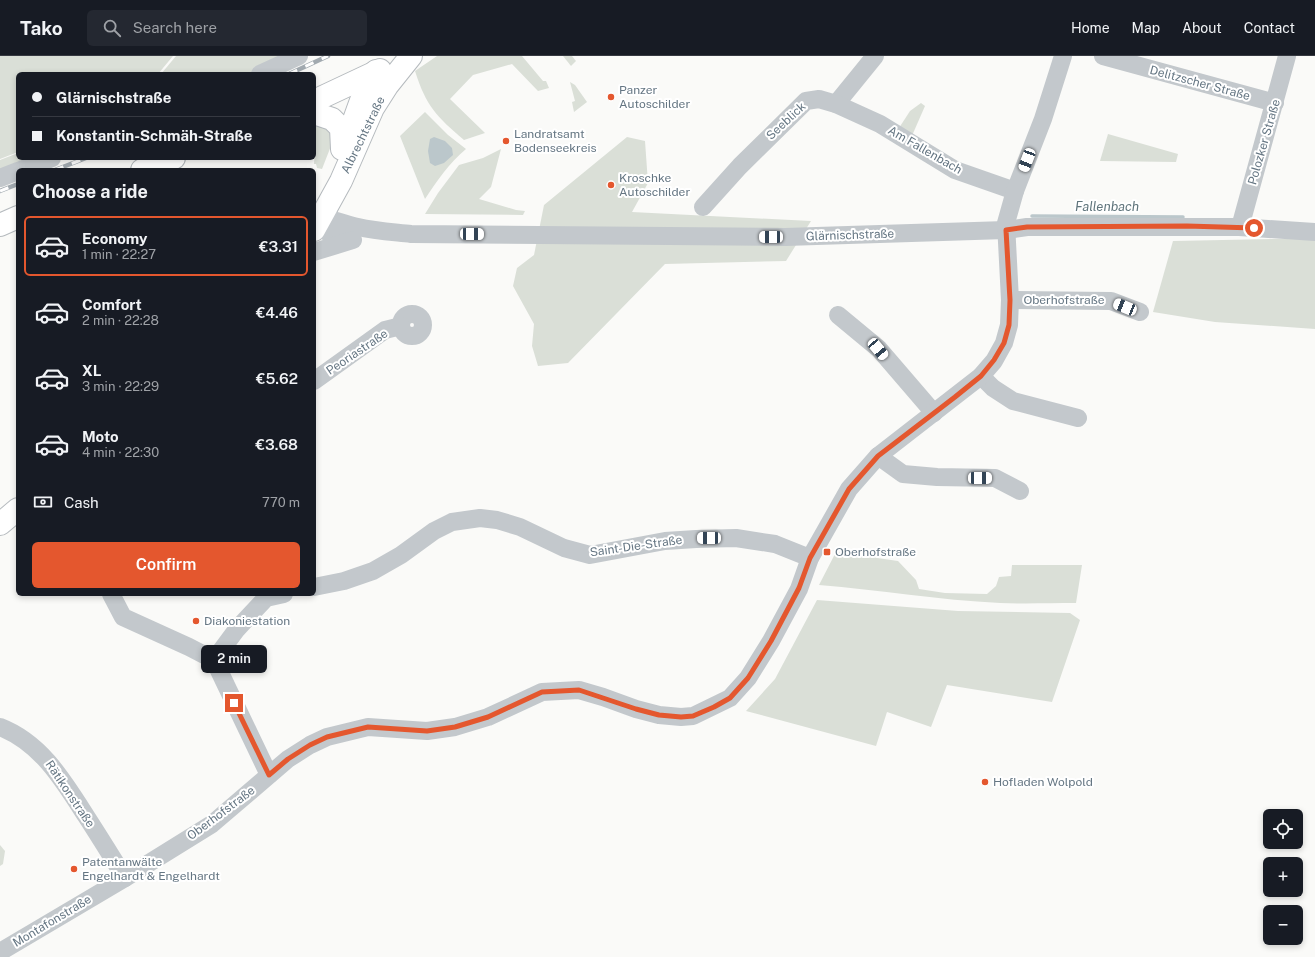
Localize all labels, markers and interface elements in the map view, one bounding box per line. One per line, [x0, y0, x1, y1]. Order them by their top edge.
search box [87, 10, 367, 46]
text: Tako [20, 17, 63, 39]
icon: search [101, 17, 123, 39]
text: Search here [133, 19, 217, 36]
text: Home [1071, 20, 1110, 36]
text: Map [1132, 20, 1160, 36]
text: About [1182, 20, 1222, 36]
text: Contact [1244, 20, 1295, 36]
street label: Delitzscher Straße [1148, 63, 1252, 103]
place label: Panzer Autoschilder [619, 83, 690, 111]
text: Glärnischstraße [56, 89, 171, 106]
marker: Panzer Autoschilder [606, 92, 616, 102]
street label: Albrechtstraße [338, 94, 388, 176]
street label: Polozker Straße [1245, 97, 1283, 186]
street label: Seeblick [763, 99, 809, 143]
street label: Am Fallenbach [886, 123, 965, 177]
text: Konstantin-Schmäh-Straße [56, 127, 252, 144]
place label: Landratsamt Bodenseekreis [514, 127, 597, 155]
marker: Landratsamt Bodenseekreis [501, 136, 511, 146]
car [1017, 147, 1037, 173]
place label: Kroschke Autoschilder [619, 171, 690, 199]
marker: Kroschke Autoschilder [606, 180, 616, 190]
text: Choose a ride [32, 181, 148, 202]
water label: Fallenbach [1075, 199, 1139, 214]
route start [1245, 219, 1263, 237]
street label: Glärnischstraße [806, 226, 895, 244]
icon: car [34, 228, 70, 264]
car [460, 228, 484, 240]
text: Economy [82, 230, 147, 247]
car [759, 231, 783, 243]
text: €3.31 [259, 238, 298, 255]
text: 1 min · 22:27 [82, 247, 156, 262]
street label: Oberhofstraße [1023, 293, 1105, 307]
icon: car [34, 294, 70, 330]
text: Comfort [82, 296, 142, 313]
car [1112, 297, 1138, 317]
text: €4.46 [256, 304, 298, 321]
text: 2 min · 22:28 [82, 313, 159, 328]
street label: Peoriastraße [324, 326, 390, 378]
car [866, 336, 890, 362]
icon: car [34, 360, 70, 396]
text: XL [82, 362, 101, 379]
text: €5.62 [256, 370, 298, 387]
text: 3 min · 22:29 [82, 379, 159, 394]
icon: car [34, 426, 70, 462]
text: Moto [82, 428, 119, 445]
text: €3.68 [256, 436, 298, 453]
text: 4 min · 22:30 [82, 445, 159, 460]
car [968, 472, 992, 484]
icon: cash [32, 491, 54, 513]
text: Cash [64, 494, 99, 511]
text: 770 m [262, 495, 300, 510]
car [697, 532, 721, 544]
street label: Saint-Die-Straße [589, 533, 683, 559]
button: Confirm [32, 542, 300, 588]
place label: Oberhofstraße [835, 545, 916, 559]
marker: Oberhofstraße [822, 547, 832, 557]
place label: Diakoniestation [204, 614, 290, 628]
marker: Diakoniestation [191, 616, 201, 626]
callout: 2 min [201, 645, 267, 673]
text: 2 min [217, 651, 251, 666]
route end [225, 694, 243, 712]
street label: Rätikonstraße [42, 758, 98, 830]
place label: Hofladen Wolpold [993, 775, 1093, 789]
marker: Hofladen Wolpold [980, 777, 990, 787]
street label: Oberhofstraße [184, 783, 258, 843]
map controls [1263, 809, 1303, 945]
button: locate [1263, 809, 1303, 849]
place label: Patentanwälte Engelhardt & Engelhardt [82, 855, 220, 883]
button: + [1263, 857, 1303, 897]
marker: Patentanwälte Engelhardt & Engelhardt [69, 864, 79, 874]
street label: Montafonstraße [10, 892, 94, 950]
button: − [1263, 905, 1303, 945]

